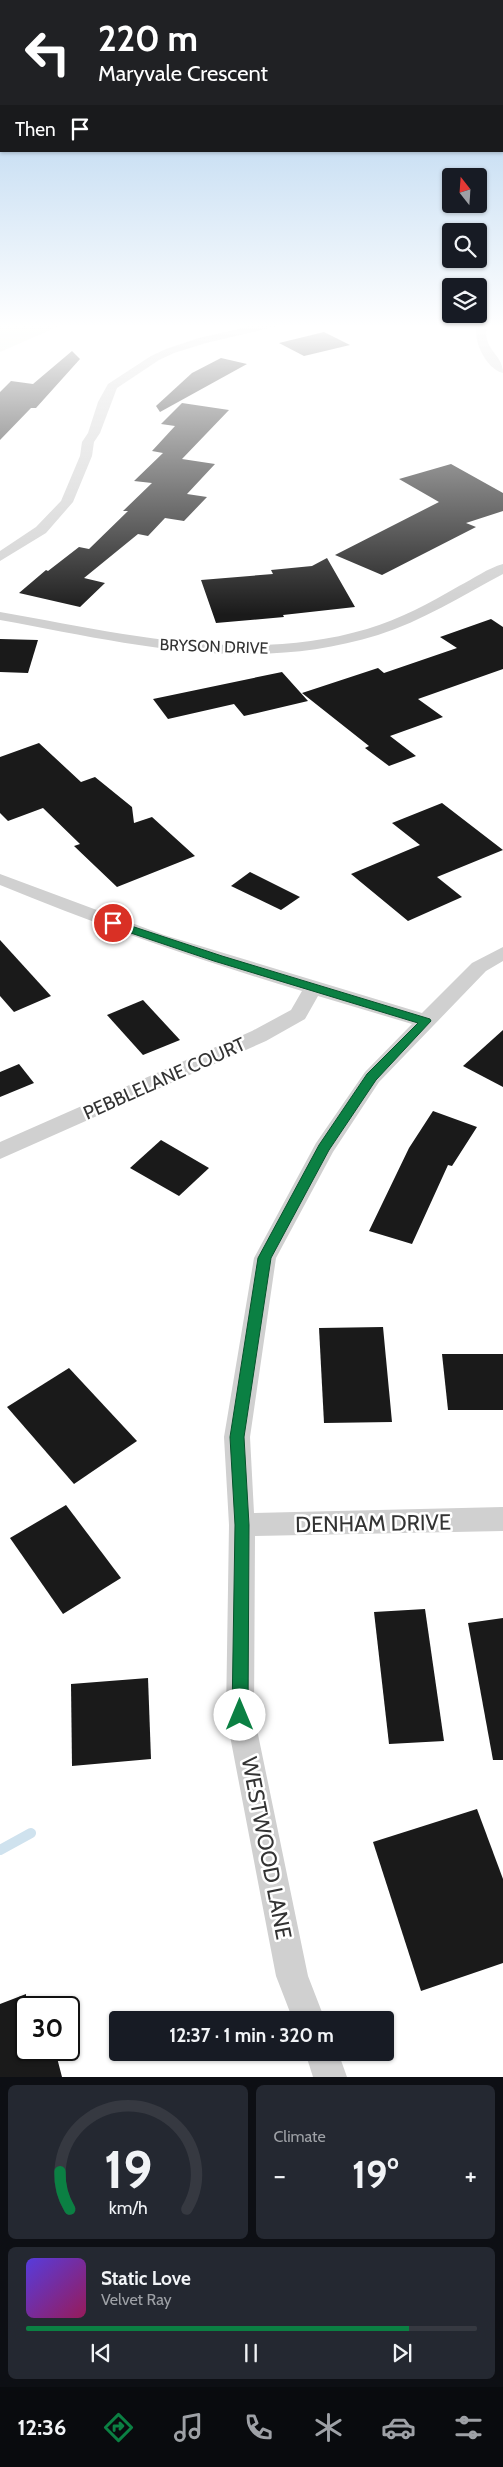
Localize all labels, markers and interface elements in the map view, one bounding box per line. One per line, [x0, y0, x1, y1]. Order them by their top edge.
text: 220 m [98, 17, 198, 60]
icon: left [15, 20, 80, 85]
text: Maryvale Crescent [98, 60, 268, 87]
icon: arrive [66, 115, 94, 143]
text: Then [15, 118, 56, 141]
north arrow [442, 168, 488, 212]
map controls [442, 168, 487, 323]
button: search [442, 223, 487, 268]
button: layers [442, 278, 487, 323]
street label: BRYSON DRIVE [159, 635, 269, 658]
pin [92, 902, 134, 944]
icon: arrive [99, 909, 127, 937]
street label: PEBBLELANE COURT [80, 1032, 249, 1124]
street label: DENHAM DRIVE [295, 1509, 451, 1538]
position arrow [213, 1688, 265, 1740]
street label: WESTWOOD LANE [236, 1755, 297, 1942]
speed limit sign: 30 [15, 1996, 80, 2061]
text: 12:37 · 1 min · 320 m [169, 2024, 334, 2047]
text: Climate [274, 2127, 326, 2146]
text: 19 [104, 2138, 152, 2201]
text: 19° [352, 2151, 398, 2198]
text: − [274, 2158, 286, 2192]
text: + [465, 2158, 477, 2192]
text: km/h [108, 2197, 147, 2218]
text: Static Love [101, 2267, 191, 2290]
text: Velvet Ray [101, 2290, 172, 2309]
icon: previous [87, 2339, 115, 2367]
icon: pause [237, 2339, 265, 2367]
icon: next [388, 2339, 416, 2367]
icon: directions [101, 2410, 136, 2445]
icon: music [171, 2410, 206, 2445]
icon: phone [241, 2410, 276, 2445]
icon: climate [311, 2410, 346, 2445]
icon: car [381, 2410, 416, 2445]
icon: filters [451, 2410, 486, 2445]
text: 12:36 [17, 2414, 66, 2441]

